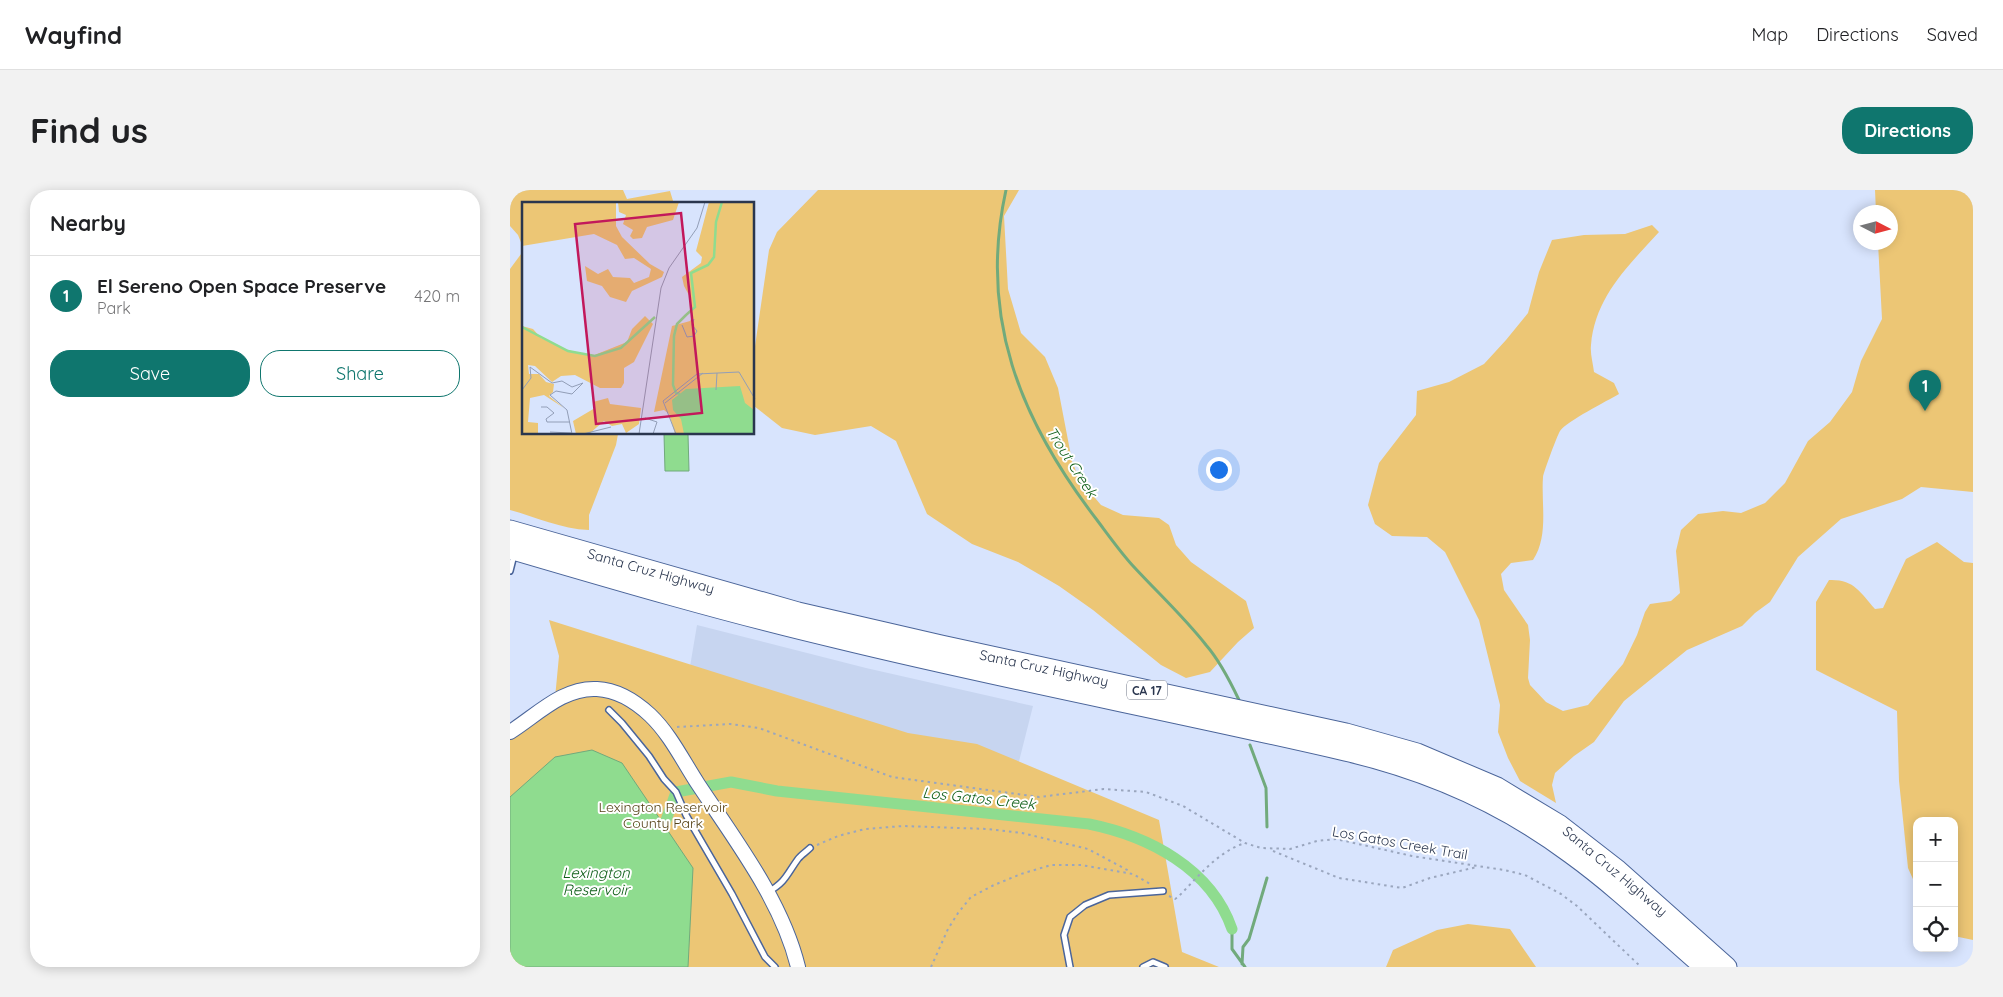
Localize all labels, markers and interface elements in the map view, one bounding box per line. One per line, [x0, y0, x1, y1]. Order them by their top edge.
text: Wayfind [25, 20, 122, 50]
text: Map [1751, 23, 1788, 46]
text: Directions [1816, 23, 1899, 46]
text: Saved [1927, 23, 1978, 46]
button: Directions [1842, 107, 1973, 154]
text: Find us [30, 108, 148, 152]
inset map [522, 202, 755, 435]
north arrow [1853, 205, 1898, 250]
text: Nearby [50, 210, 126, 236]
text: El Sereno Open Space Preserve [97, 274, 386, 298]
text: 1 [63, 286, 69, 306]
text: 420 m [414, 286, 460, 306]
text: Park [97, 298, 131, 318]
button: Save [50, 350, 250, 397]
button: Share [260, 350, 460, 397]
pin: 1 [1909, 370, 1941, 411]
water label: Trout Creek [1042, 423, 1103, 503]
your location [1206, 457, 1232, 483]
street label: Santa Cruz Highway [585, 544, 717, 598]
street label: Santa Cruz Highway [978, 646, 1110, 690]
road number: CA 17 [1127, 680, 1167, 700]
water label: Los Gatos Creek [922, 783, 1038, 814]
park label: Lexington Reservoir County Park [599, 798, 728, 832]
map controls [1913, 817, 1958, 952]
button: + [1913, 817, 1958, 862]
street label: Los Gatos Creek Trail [1331, 822, 1469, 864]
street label: Santa Cruz Highway [1559, 822, 1671, 920]
button: − [1913, 862, 1958, 907]
water label: Lexington Reservoir [562, 863, 631, 899]
button: locate [1913, 907, 1958, 952]

